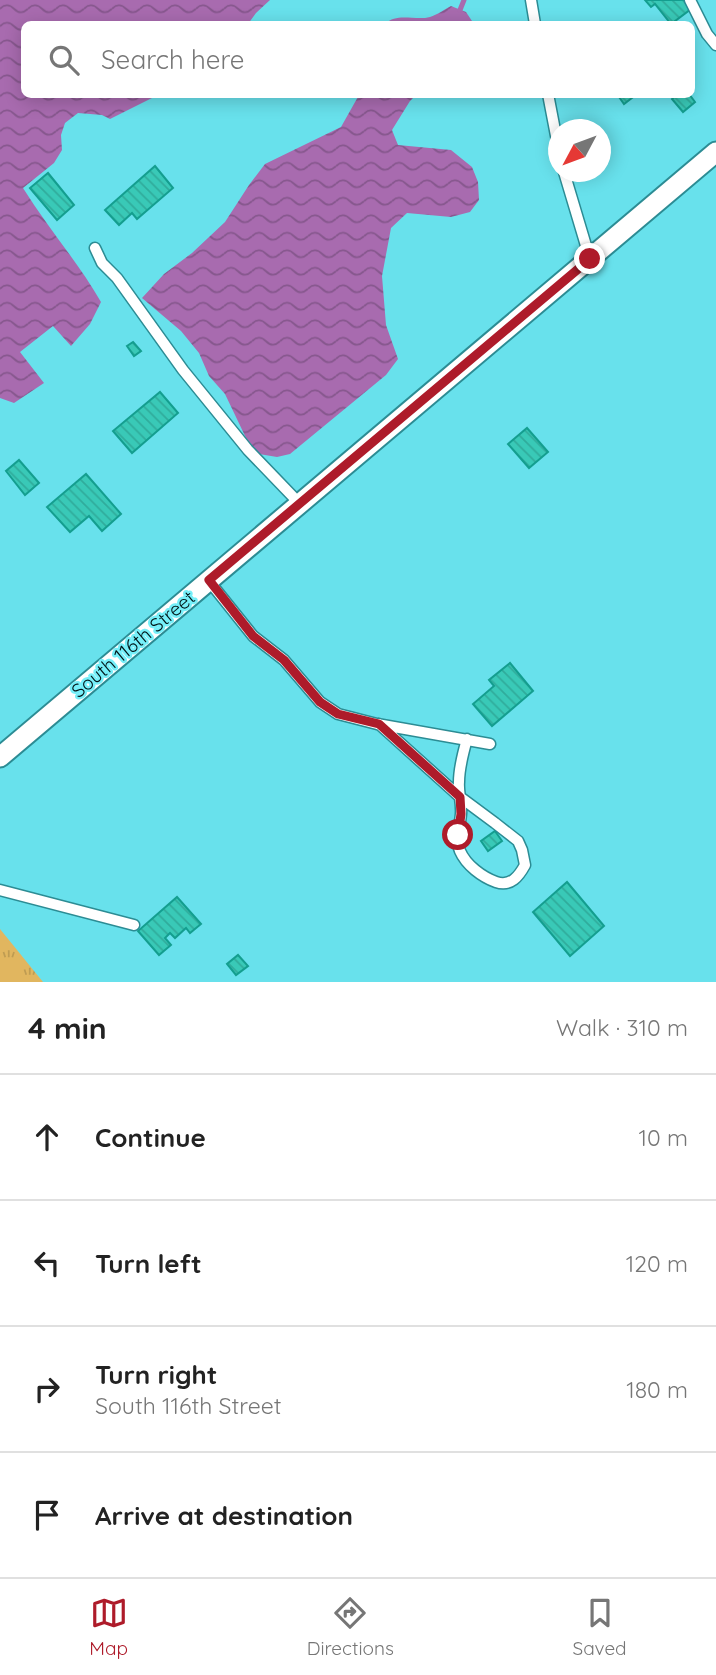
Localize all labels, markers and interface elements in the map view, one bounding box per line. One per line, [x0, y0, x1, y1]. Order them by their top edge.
search box [21, 21, 695, 98]
icon: search [45, 41, 83, 79]
text: Search here [101, 43, 245, 76]
north arrow [548, 119, 611, 182]
route end [574, 243, 605, 274]
street label: South 116th Street [66, 585, 200, 703]
route start [442, 819, 473, 850]
text: 4 min [28, 1009, 107, 1047]
text: Walk · 310 m [556, 1013, 688, 1042]
icon: ahead [28, 1118, 66, 1156]
text: Continue [95, 1121, 206, 1154]
text: 10 m [639, 1123, 688, 1152]
icon: left [28, 1244, 66, 1282]
text: Turn left [95, 1247, 202, 1280]
text: 120 m [626, 1249, 688, 1278]
text: Turn right [95, 1358, 217, 1391]
icon: right [28, 1370, 66, 1408]
text: 180 m [626, 1375, 688, 1404]
text: South 116th Street [95, 1391, 281, 1420]
icon: arrive [28, 1496, 66, 1534]
text: Arrive at destination [95, 1499, 353, 1532]
tab: Map [89, 1594, 128, 1660]
tab: Directions [307, 1594, 394, 1660]
tab: Saved [572, 1594, 627, 1660]

